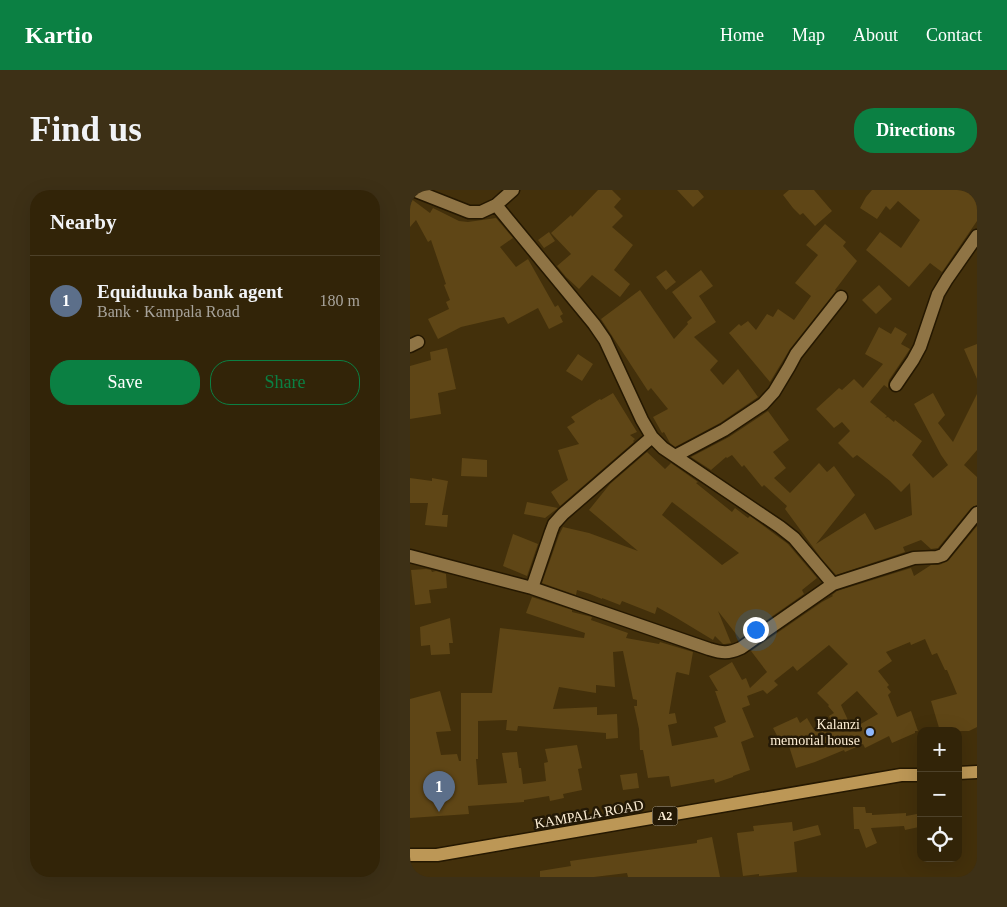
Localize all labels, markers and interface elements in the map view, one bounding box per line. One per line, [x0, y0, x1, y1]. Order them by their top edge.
text: Kartio [25, 22, 93, 48]
text: Home [720, 25, 764, 45]
text: Map [792, 25, 825, 45]
text: About [853, 25, 898, 45]
text: Contact [926, 25, 982, 45]
button: Directions [854, 108, 977, 153]
text: Find us [30, 110, 142, 149]
text: Nearby [50, 210, 117, 234]
text: Equiduuka bank agent [97, 281, 283, 302]
text: 1 [62, 292, 70, 309]
text: 180 m [320, 292, 360, 309]
text: Bank · Kampala Road [97, 303, 240, 320]
button: Save [50, 360, 200, 405]
button: Share [210, 360, 360, 405]
your location [743, 617, 769, 643]
place label: Kalanzi memorial house [770, 717, 860, 748]
marker: Kalanzi memorial house [864, 726, 876, 738]
map controls [917, 727, 962, 862]
button: + [917, 727, 962, 772]
pin: 1 [423, 771, 455, 812]
button: − [917, 772, 962, 817]
street label: KAMPALA ROAD [533, 798, 645, 831]
road number: A2 [652, 806, 678, 826]
button: locate [917, 817, 962, 862]

